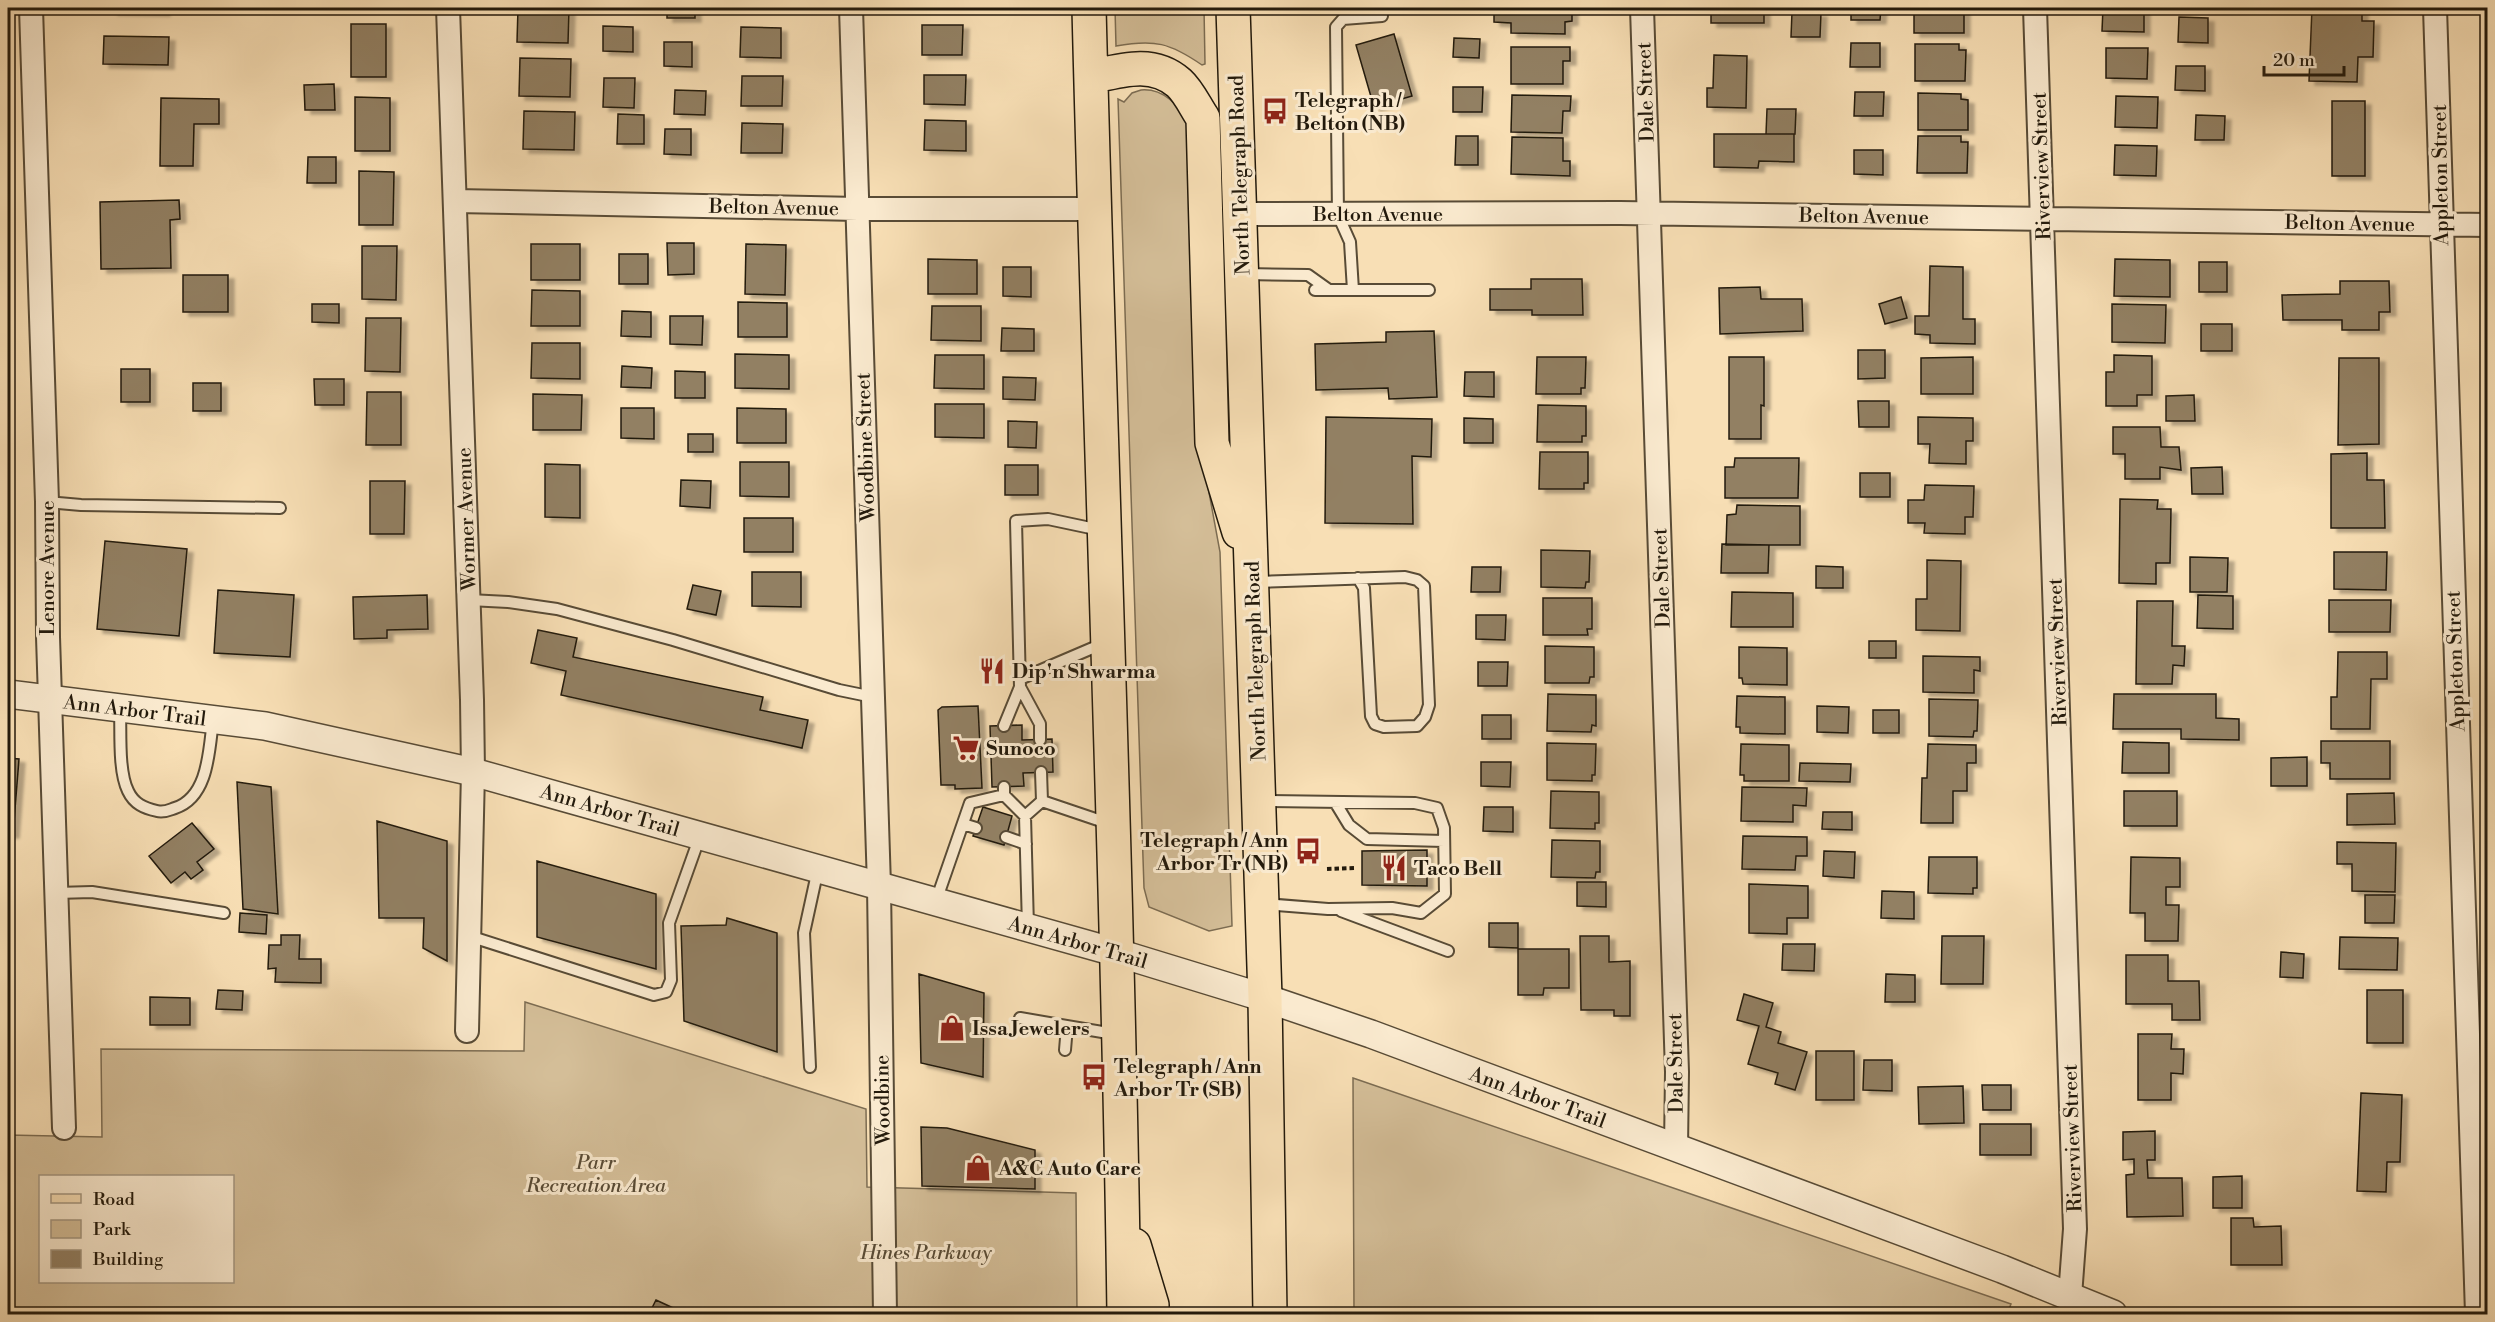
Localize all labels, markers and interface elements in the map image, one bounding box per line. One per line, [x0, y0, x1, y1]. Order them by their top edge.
scale bar [2264, 39, 2344, 77]
street label: Dale Street [1632, 41, 1661, 142]
text: 20 m [2273, 49, 2315, 72]
street label: North Telegraph Road [1224, 74, 1256, 275]
place label: Telegraph / Belton (NB) [1295, 89, 1405, 137]
street label: Riverview Street [2027, 91, 2058, 241]
bus stop icon: Telegraph / Belton (NB) [1260, 96, 1290, 126]
street label: Appleton Street [2428, 104, 2455, 247]
street label: Belton Avenue [708, 195, 839, 222]
street label: Belton Avenue [1312, 203, 1443, 228]
street label: Belton Avenue [1798, 204, 1929, 231]
street label: Belton Avenue [2284, 211, 2415, 238]
street label: Woodbine Street [851, 372, 882, 523]
street label: Wormer Avenue [453, 447, 483, 592]
street label: Lenore Avenue [36, 500, 61, 636]
street label: Dale Street [1648, 527, 1677, 628]
street label: North Telegraph Road [1240, 560, 1272, 761]
street label: Riverview Street [2043, 577, 2074, 727]
street label: Appleton Street [2442, 590, 2471, 733]
restaurant icon: Dip'n Shwarma [977, 656, 1007, 686]
place label: Dip'n Shwarma [1012, 660, 1156, 685]
street label: Ann Arbor Trail [61, 690, 208, 733]
supermarket icon: Sunoco [951, 733, 981, 763]
place label: Sunoco [986, 737, 1056, 762]
street label: Ann Arbor Trail [536, 779, 682, 843]
place label: Telegraph / Ann Arbor Tr (NB) [1140, 829, 1289, 877]
bus stop icon: Telegraph / Ann Arbor Tr (NB) [1293, 836, 1323, 866]
restaurant icon: Taco Bell [1379, 853, 1409, 883]
place label: Taco Bell [1414, 857, 1503, 882]
street label: Ann Arbor Trail [1004, 911, 1150, 975]
shop icon: Issa Jewelers [937, 1013, 967, 1043]
street label: Dale Street [1663, 1013, 1690, 1113]
place label: Issa Jewelers [972, 1017, 1090, 1042]
street label: Woodbine [870, 1054, 897, 1147]
place label: Telegraph / Ann Arbor Tr (SB) [1113, 1055, 1262, 1103]
bus stop icon: Telegraph / Ann Arbor Tr (SB) [1079, 1062, 1109, 1092]
street label: Ann Arbor Trail [1465, 1062, 1609, 1135]
street label: Riverview Street [2058, 1063, 2089, 1213]
park label: Parr Recreation Area [525, 1151, 667, 1199]
shop icon: A&C Auto Care [963, 1153, 993, 1183]
place label: A&C Auto Care [997, 1157, 1141, 1182]
legend [39, 1175, 234, 1283]
text: Road [93, 1188, 136, 1211]
text: Park [93, 1218, 132, 1241]
park label: Hines Parkway [859, 1241, 992, 1266]
text: Building [92, 1248, 164, 1271]

